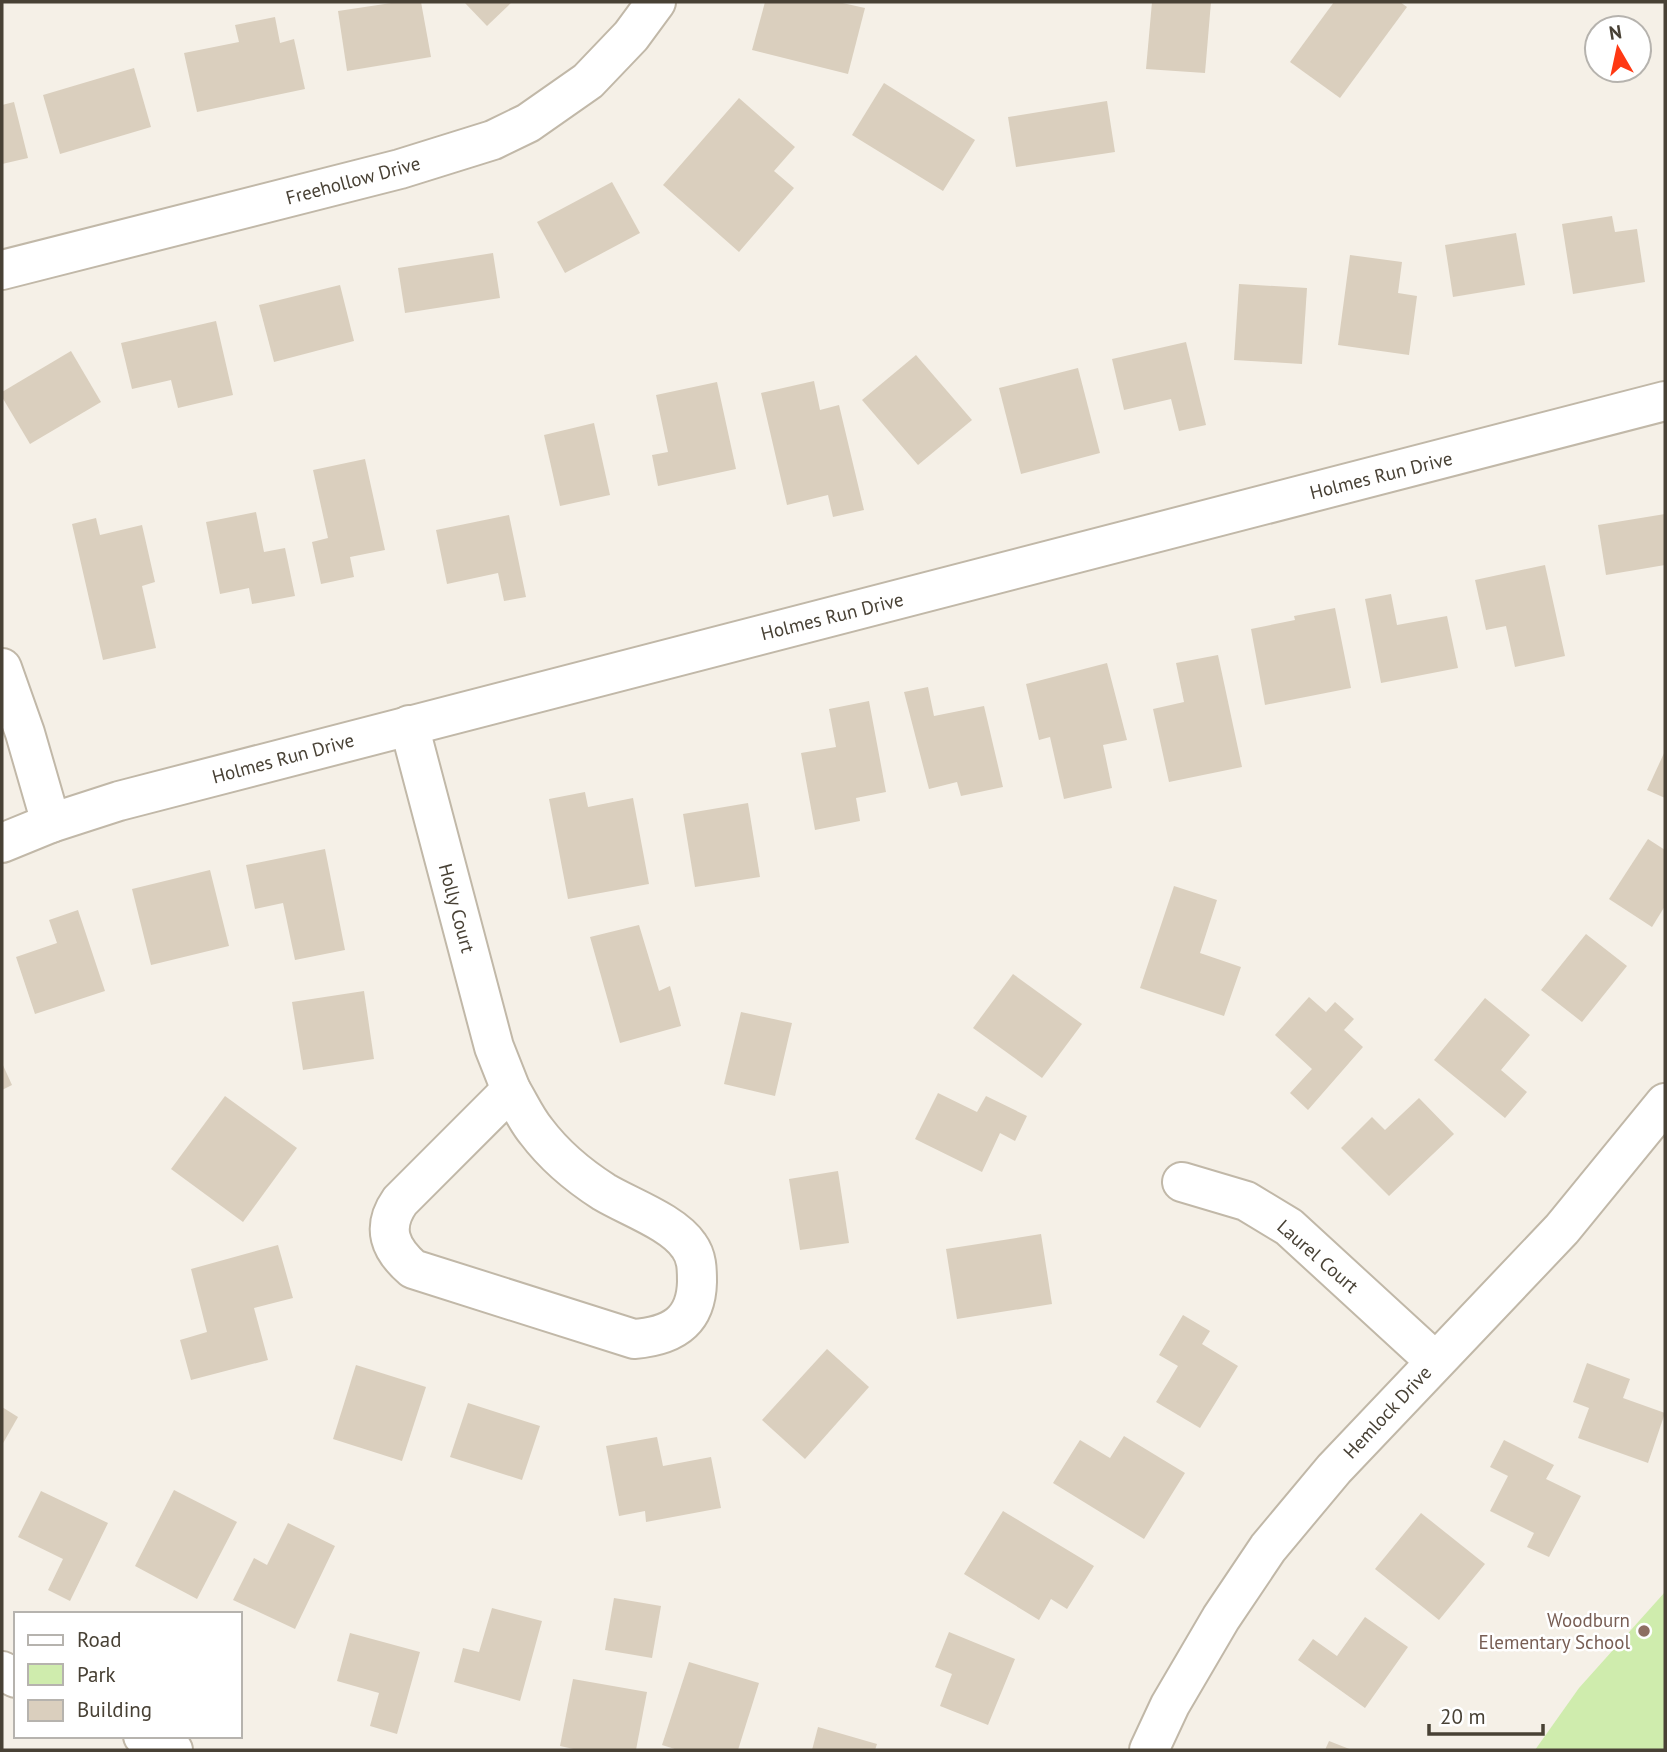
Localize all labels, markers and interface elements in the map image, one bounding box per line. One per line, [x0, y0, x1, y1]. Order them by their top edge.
north arrow [1583, 14, 1653, 84]
text: N [1607, 19, 1623, 45]
street label: Freehollow Drive [283, 151, 423, 209]
street label: Holmes Run Drive [1307, 446, 1455, 504]
street label: Holmes Run Drive [758, 587, 906, 645]
street label: Holmes Run Drive [209, 728, 357, 788]
street label: Holly Court [434, 861, 481, 956]
street label: Laurel Court [1272, 1214, 1364, 1298]
street label: Hemlock Drive [1338, 1361, 1436, 1463]
place label: Woodburn Elementary School [1479, 1608, 1630, 1654]
legend [14, 1612, 242, 1738]
marker: Woodburn Elementary School [1636, 1623, 1652, 1639]
text: Road [77, 1626, 121, 1653]
text: Park [77, 1661, 116, 1688]
scale bar [1429, 1692, 1543, 1736]
text: Building [77, 1696, 152, 1723]
text: 20 m [1440, 1703, 1486, 1730]

